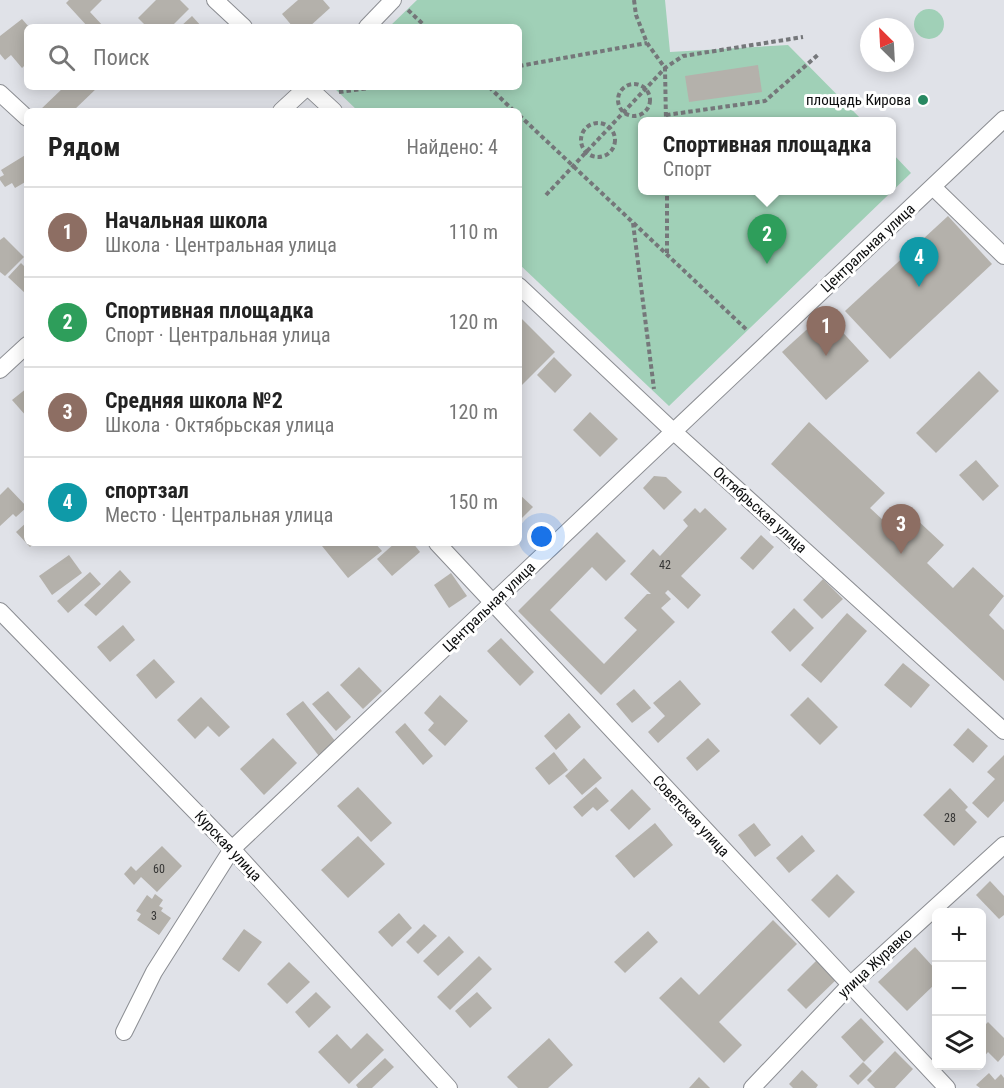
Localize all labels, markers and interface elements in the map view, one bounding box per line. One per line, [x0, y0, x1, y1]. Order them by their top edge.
north arrow [860, 18, 914, 72]
search box [24, 24, 522, 90]
icon: search [45, 41, 78, 74]
text: Поиск [93, 45, 150, 70]
place label: площадь Кирова [806, 91, 911, 109]
marker: площадь Кирова [916, 93, 930, 107]
popup [638, 117, 896, 195]
text: Рядом [48, 132, 120, 162]
text: Cпортивная площадка [663, 132, 871, 157]
text: Найдено: 4 [406, 135, 498, 159]
text: Спорт [663, 157, 712, 181]
street label: Центральная улица [817, 200, 919, 296]
text: Начальная школа [105, 208, 268, 233]
pin: 2 [748, 214, 786, 264]
text: 1 [62, 220, 73, 244]
text: 110 m [449, 220, 498, 244]
text: Школа · Центральная улица [105, 233, 337, 257]
pin: 4 [900, 238, 938, 287]
text: Cпортивная площадка [105, 298, 314, 323]
pin: 1 [806, 306, 846, 356]
text: 2 [62, 310, 73, 334]
text: 120 m [449, 310, 498, 334]
text: Спорт · Центральная улица [105, 323, 331, 347]
text: Средняя школа №2 [105, 388, 283, 413]
text: 3 [62, 400, 73, 424]
text: 120 m [449, 400, 498, 424]
text: Школа · Октябрьская улица [105, 413, 334, 437]
street label: Октябрьская улица [709, 463, 811, 557]
text: спортзал [105, 478, 189, 503]
text: 4 [62, 490, 73, 514]
text: 150 m [449, 490, 498, 514]
text: Место · Центральная улица [105, 503, 333, 527]
pin: 3 [882, 504, 920, 554]
your location [527, 522, 556, 551]
street label: Центральная улица [439, 558, 539, 656]
house number: 42 [659, 558, 671, 572]
street label: Советская улица [649, 772, 733, 860]
street label: Курская улица [191, 807, 265, 885]
house number: 28 [944, 811, 956, 825]
house number: 60 [153, 862, 165, 876]
map controls [932, 908, 986, 1070]
button: + [932, 908, 986, 962]
house number: 3 [151, 909, 157, 923]
street label: улица Журавко [834, 924, 916, 1002]
button: − [932, 962, 986, 1016]
button: layers [932, 1016, 986, 1070]

